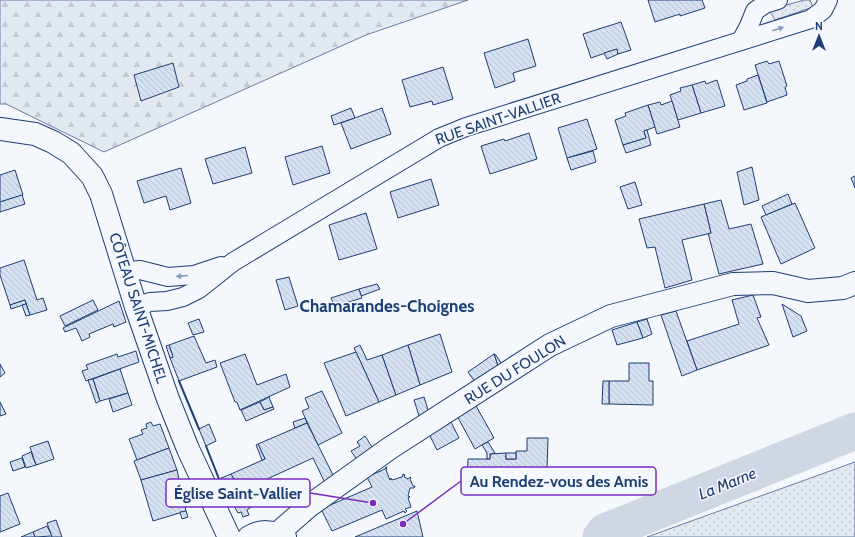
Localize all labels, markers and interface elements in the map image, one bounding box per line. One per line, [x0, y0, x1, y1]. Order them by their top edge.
north arrow [799, 16, 839, 56]
text: N [815, 19, 823, 33]
one-way arrow [772, 26, 784, 32]
street label: RUE SAINT-VALLIER [433, 89, 563, 149]
street label: CÔTEAU SAINT-MICHEL [105, 230, 172, 386]
one-way arrow [176, 273, 188, 279]
district label: Chamarandes-Choignes [300, 296, 474, 316]
street label: RUE DU FOULON [461, 332, 569, 408]
water label: La Marne [696, 463, 759, 504]
callout: Au Rendez-vous des Amis [461, 467, 656, 495]
text: Au Rendez-vous des Amis [470, 472, 649, 491]
callout: Église Saint-Vallier [166, 479, 310, 507]
text: Église Saint-Vallier [174, 484, 303, 503]

